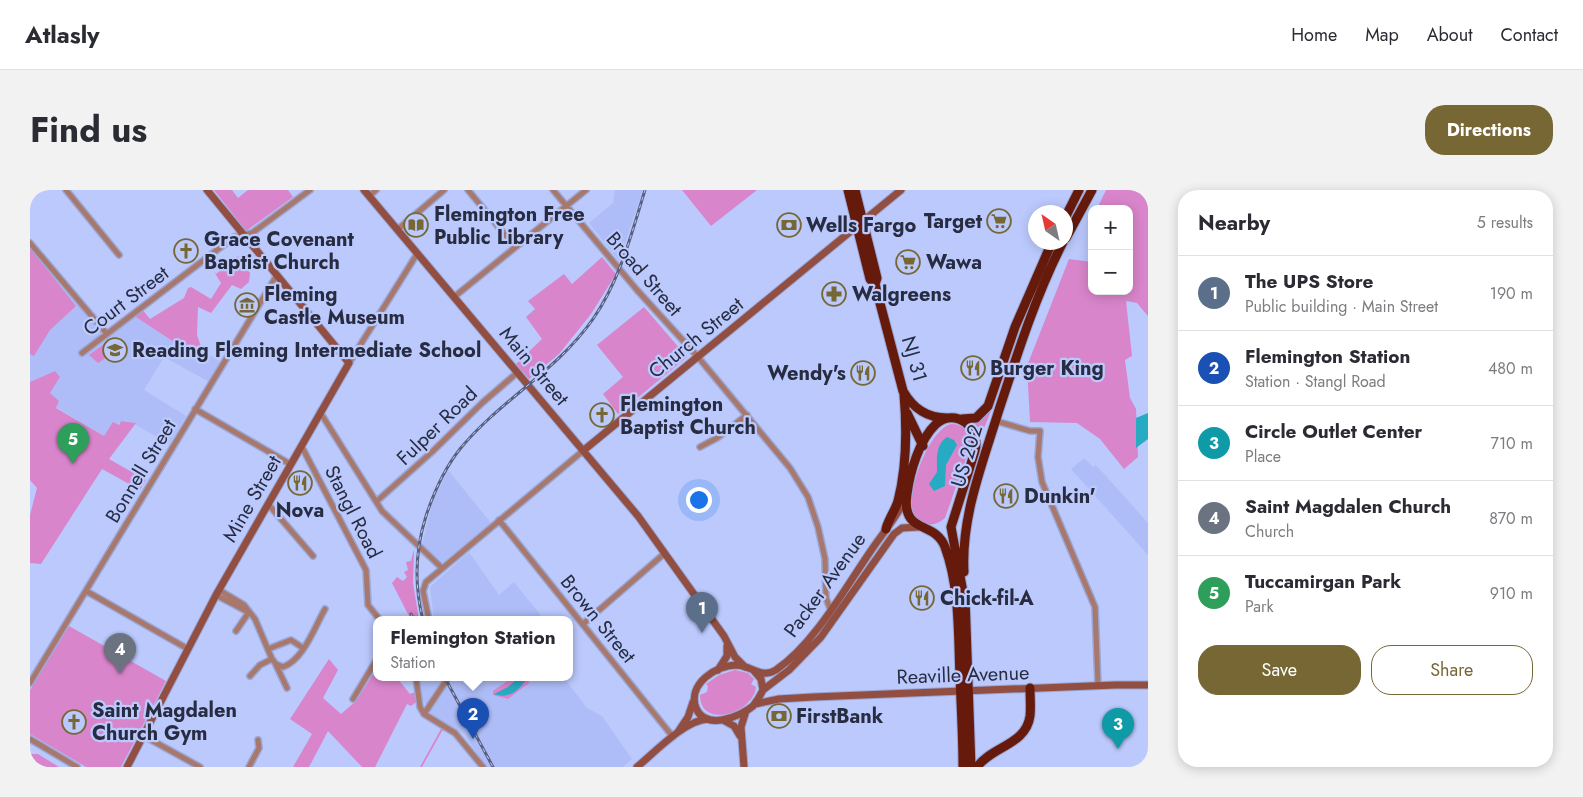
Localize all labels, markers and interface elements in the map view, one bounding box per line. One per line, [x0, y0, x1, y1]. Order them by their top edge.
text: Atlasly [25, 17, 100, 52]
text: Home [1291, 22, 1337, 48]
text: Map [1365, 22, 1399, 48]
text: About [1427, 22, 1472, 48]
text: Contact [1500, 22, 1558, 48]
text: Find us [30, 105, 147, 155]
button: Directions [1425, 105, 1553, 155]
place label: Flemington Free Public Library [434, 200, 585, 252]
north arrow [1028, 205, 1073, 250]
map controls [1088, 205, 1133, 295]
button: + [1088, 205, 1133, 250]
place label: Target [924, 207, 983, 236]
supermarket icon: Target [986, 208, 1012, 234]
text: Nearby [1198, 208, 1270, 238]
place label: Wells Fargo [806, 211, 916, 240]
text: 5 results [1477, 211, 1533, 234]
library icon: Flemington Free Public Library [403, 212, 429, 238]
bank icon: Wells Fargo [776, 212, 802, 238]
place label: Grace Covenant Baptist Church [204, 225, 355, 277]
street label: Broad Street [599, 225, 689, 323]
church icon: Grace Covenant Baptist Church [173, 238, 199, 264]
place label: Wawa [926, 248, 982, 277]
supermarket icon: Wawa [895, 249, 921, 275]
button: − [1088, 250, 1133, 295]
street label: Court Street [77, 259, 175, 343]
text: The UPS Store [1245, 268, 1373, 295]
place label: Fleming Castle Museum [264, 280, 405, 332]
place label: Walgreens [852, 280, 951, 309]
pharmacy icon: Walgreens [821, 281, 847, 307]
text: 1 [1210, 282, 1218, 305]
text: 190 m [1490, 282, 1533, 305]
street label: Church Street [642, 290, 750, 385]
museum icon: Fleming Castle Museum [234, 292, 260, 318]
text: Public building · Main Street [1245, 295, 1438, 318]
street label: Main Street [492, 320, 576, 412]
street label: NJ 31 [894, 333, 934, 385]
place label: Reading Fleming Intermediate School [132, 336, 481, 365]
school or university icon: Reading Fleming Intermediate School [102, 337, 128, 363]
text: Flemington Station [1245, 343, 1410, 370]
place label: Burger King [990, 354, 1104, 383]
restaurant icon: Burger King [960, 355, 986, 381]
text: 2 [1209, 357, 1219, 380]
text: 480 m [1488, 357, 1533, 380]
place label: Wendy's [767, 359, 846, 388]
restaurant icon: Wendy's [850, 360, 876, 386]
text: Station · Stangl Road [1245, 370, 1386, 393]
street label: Fulper Road [390, 380, 484, 472]
place label: Flemington Baptist Church [620, 390, 756, 442]
church icon: Flemington Baptist Church [589, 402, 615, 428]
street label: Bonnell Street [99, 414, 183, 528]
text: Circle Outlet Center [1245, 418, 1422, 445]
street label: US 202 [944, 421, 990, 491]
pin: 5 [57, 423, 89, 464]
text: 3 [1209, 432, 1219, 455]
text: 710 m [1491, 432, 1533, 455]
text: Place [1245, 445, 1281, 468]
street label: Mine Street [215, 450, 289, 548]
street label: Stangl Road [317, 460, 389, 564]
restaurant icon: Nova [287, 470, 313, 496]
place label: Dunkin' [1024, 482, 1096, 511]
restaurant icon: Dunkin' [993, 483, 1019, 509]
your location [686, 487, 712, 513]
text: Saint Magdalen Church [1245, 493, 1451, 520]
place label: Nova [276, 496, 324, 525]
text: 4 [1208, 507, 1220, 530]
text: 870 m [1489, 507, 1533, 530]
text: Church [1245, 520, 1294, 543]
street label: Packer Avenue [777, 527, 873, 643]
text: Tuccamirgan Park [1245, 568, 1401, 595]
street label: Brown Street [553, 569, 643, 670]
text: 5 [1209, 582, 1219, 605]
text: 910 m [1490, 582, 1533, 605]
place label: Chick-fil-A [940, 584, 1034, 613]
restaurant icon: Chick-fil-A [909, 585, 935, 611]
pin: 1 [686, 592, 718, 633]
text: Park [1245, 595, 1274, 618]
popup [373, 616, 573, 681]
text: Flemington Station [390, 624, 556, 651]
pin: 4 [104, 633, 136, 674]
button: Save [1198, 645, 1361, 695]
button: Share [1371, 645, 1533, 695]
text: Station [390, 651, 436, 674]
street label: Reaville Avenue [896, 658, 1030, 692]
place label: Saint Magdalen Church Gym [92, 696, 237, 748]
pin: 2 [457, 698, 489, 739]
place label: FirstBank [796, 702, 884, 731]
bank icon: FirstBank [766, 703, 792, 729]
pin: 3 [1102, 708, 1134, 749]
church icon: Saint Magdalen Church Gym [61, 709, 87, 735]

